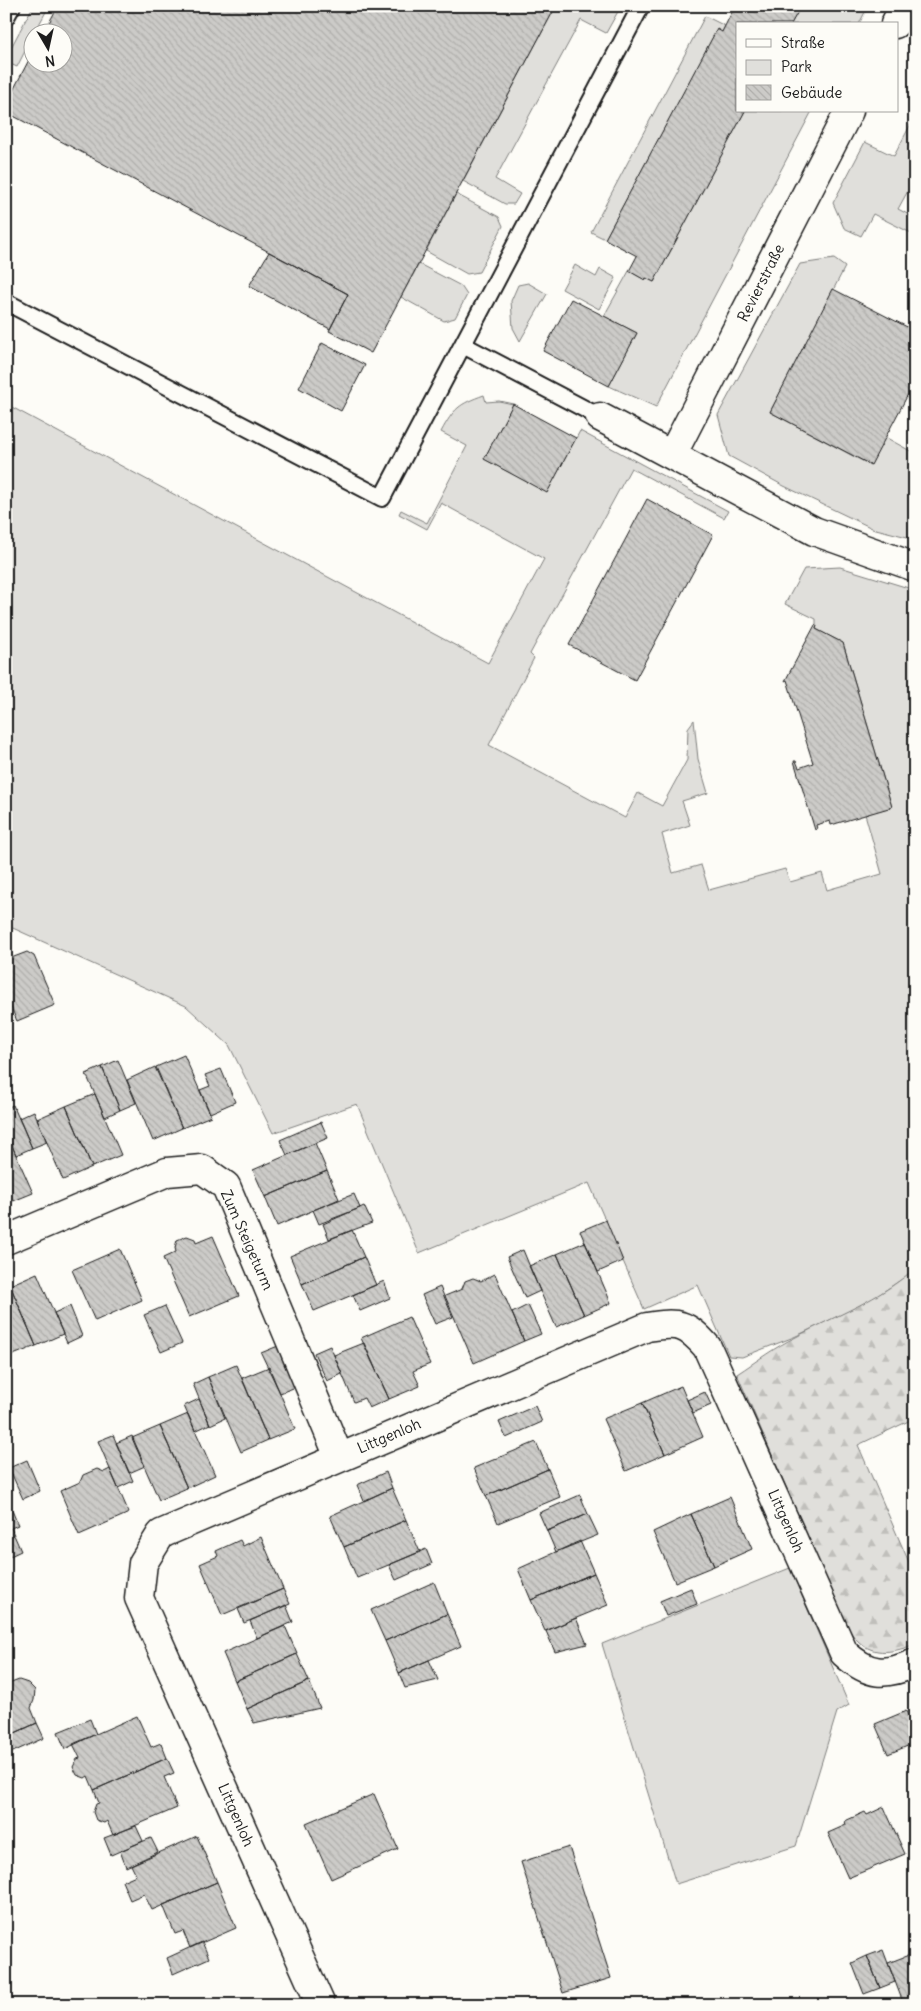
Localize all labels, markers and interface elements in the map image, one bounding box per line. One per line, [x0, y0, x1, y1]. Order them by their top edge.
north arrow [22, 22, 72, 72]
legend [736, 22, 898, 112]
text: Straße [781, 33, 825, 52]
text: N [44, 51, 56, 70]
text: Park [781, 57, 812, 76]
text: Gebäude [781, 83, 842, 102]
street label: Revierstraße [733, 241, 788, 325]
street label: Zum Steigeturm [217, 1187, 278, 1293]
street label: Littgenloh [354, 1414, 424, 1457]
street label: Littgenloh [764, 1486, 809, 1556]
street label: Littgenloh [214, 1780, 259, 1850]

